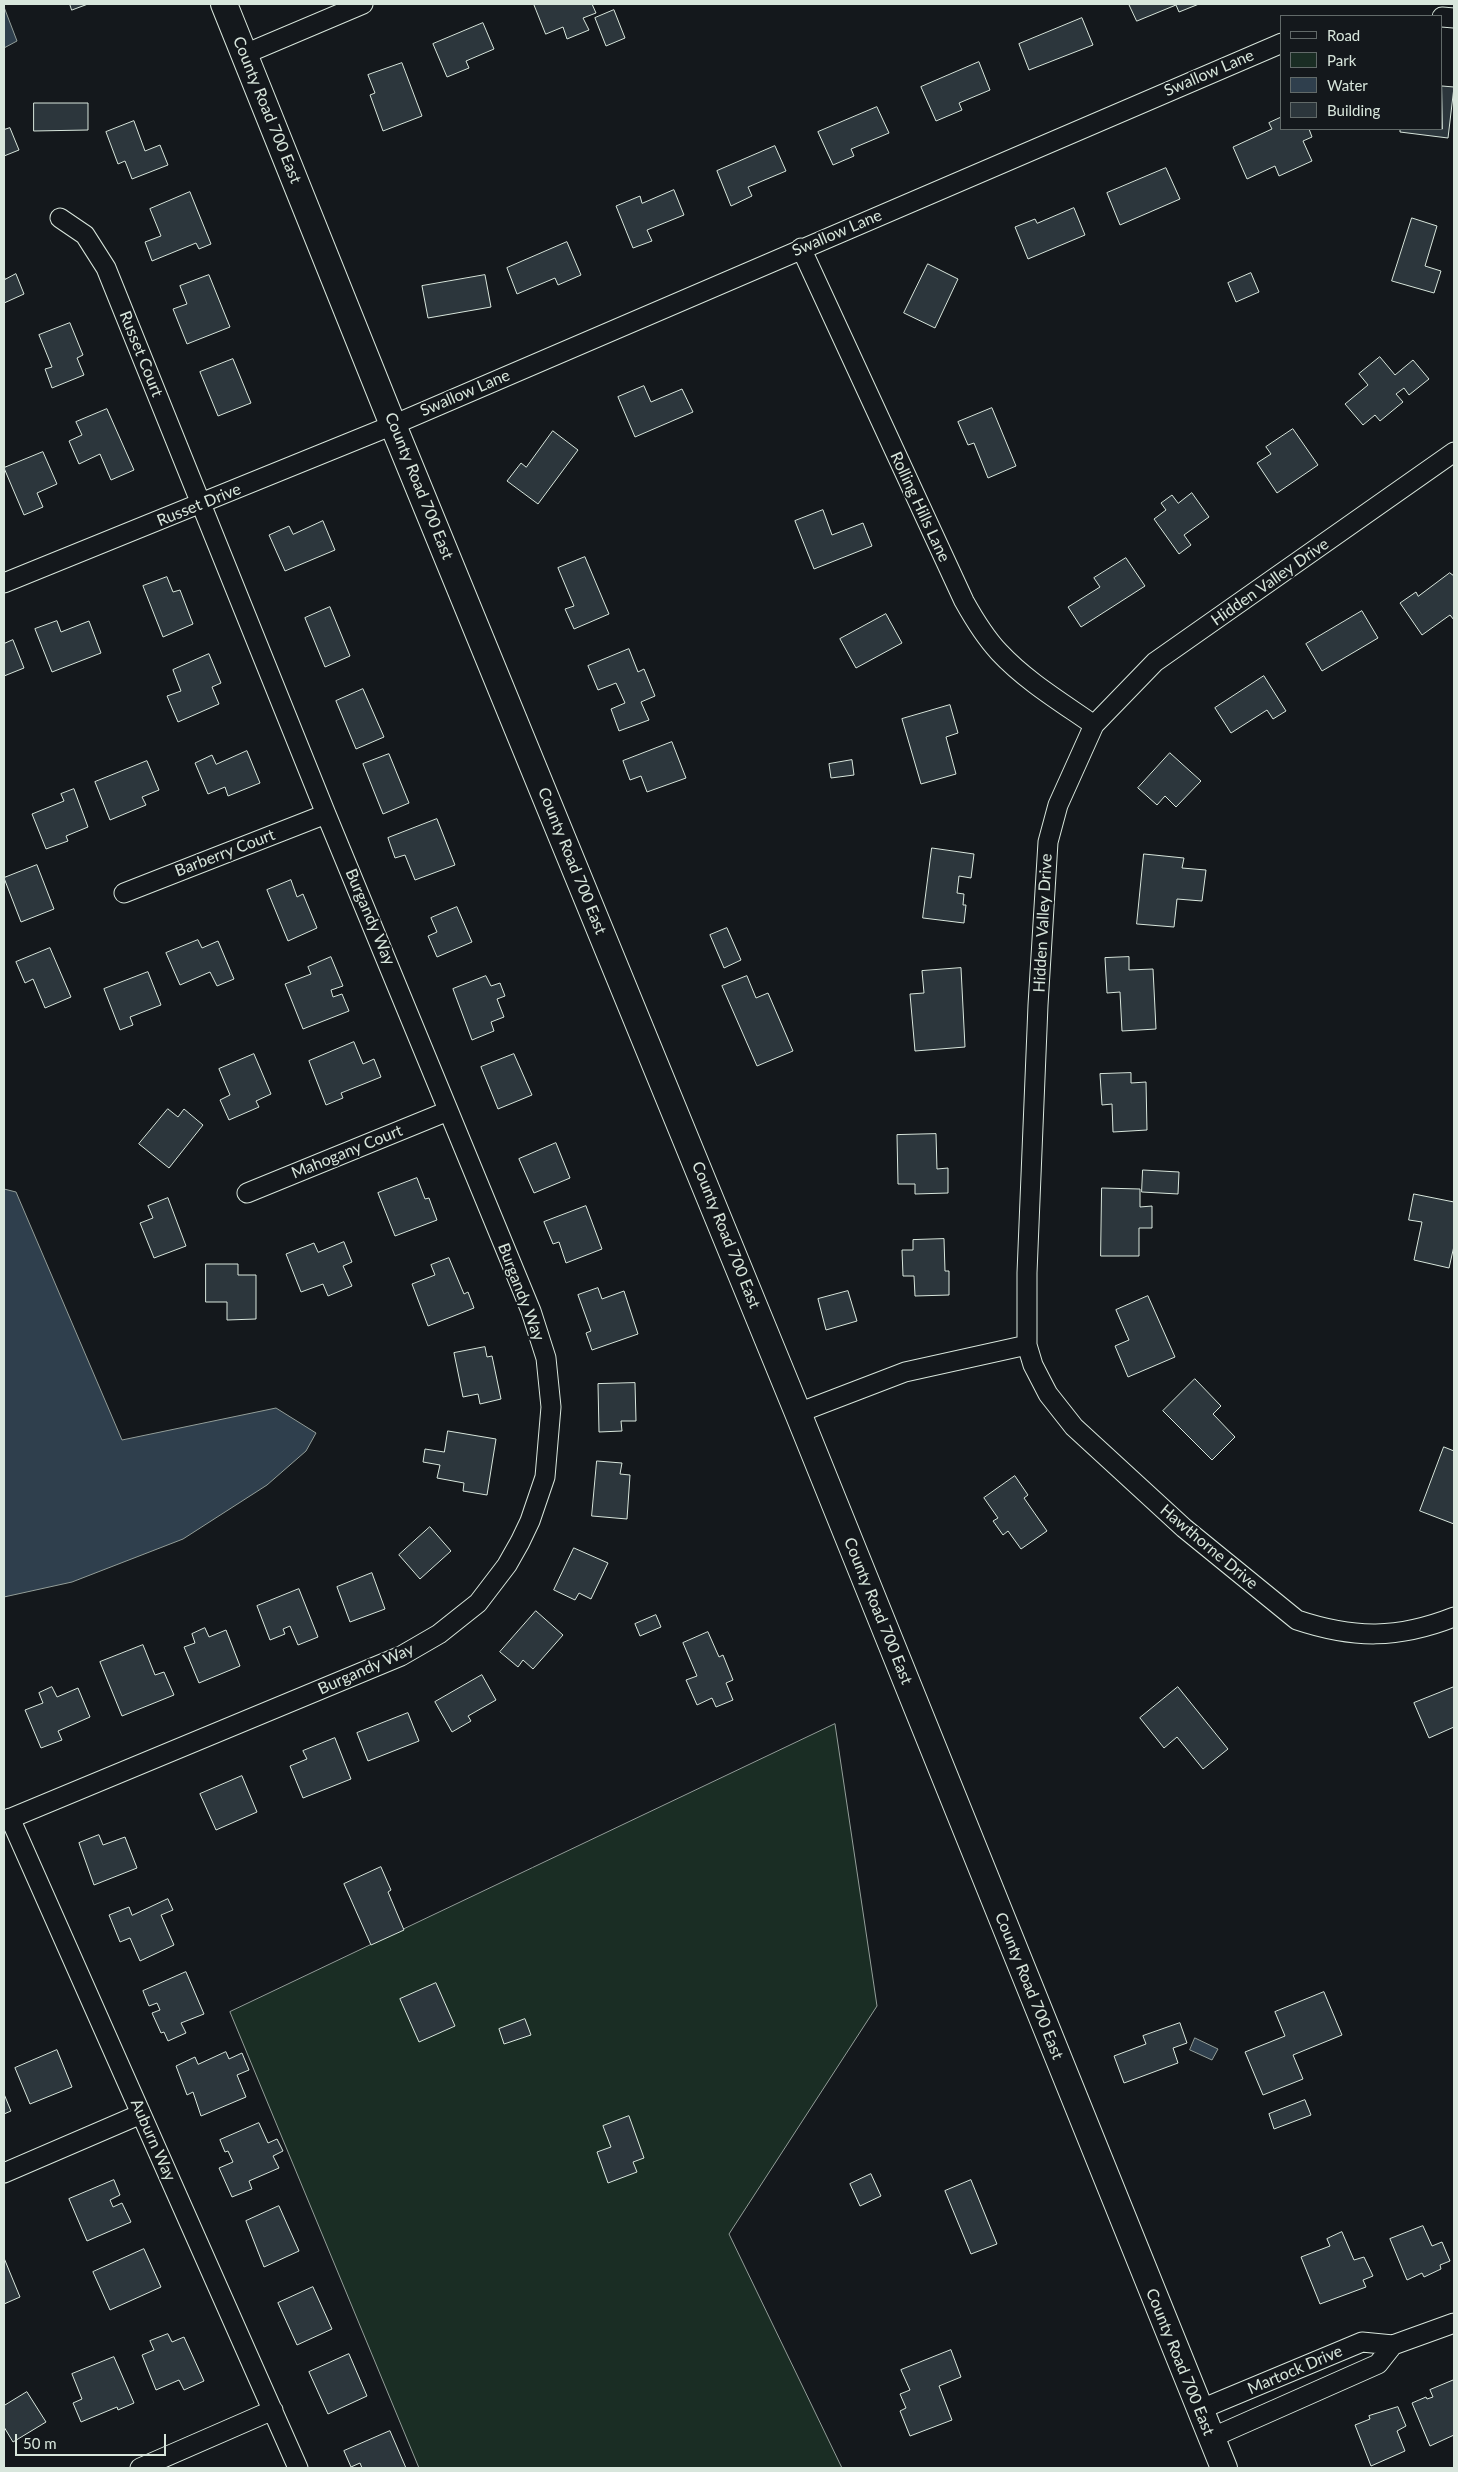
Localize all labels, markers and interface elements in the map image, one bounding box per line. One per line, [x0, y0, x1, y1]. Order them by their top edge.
legend [1280, 15, 1443, 130]
text: Road [1327, 26, 1360, 44]
street label: County Road 700 East [229, 34, 305, 186]
street label: Swallow Lane [1161, 45, 1257, 101]
text: Park [1327, 51, 1356, 69]
text: Water [1327, 76, 1368, 94]
text: Building [1327, 101, 1380, 119]
street label: Swallow Lane [789, 205, 885, 261]
street label: Russet Court [115, 308, 167, 400]
street label: Swallow Lane [417, 365, 513, 421]
street label: County Road 700 East [381, 410, 457, 562]
street label: Rolling Hills Lane [886, 449, 954, 565]
street label: Russet Drive [154, 479, 244, 531]
street label: Hidden Valley Drive [1207, 534, 1333, 630]
street label: County Road 700 East [534, 785, 610, 937]
street label: Barberry Court [172, 825, 278, 881]
street label: Hidden Valley Drive [1030, 853, 1056, 993]
street label: Burgandy Way [341, 866, 399, 968]
street label: Mahogany Court [289, 1121, 405, 1183]
street label: County Road 700 East [688, 1159, 764, 1311]
street label: Burgandy Way [494, 1241, 548, 1343]
street label: Hawthorne Drive [1156, 1501, 1262, 1593]
street label: County Road 700 East [840, 1535, 916, 1687]
street label: Burgandy Way [315, 1639, 417, 1699]
street label: County Road 700 East [991, 1910, 1067, 2062]
street label: Auburn Way [126, 2096, 180, 2184]
street label: County Road 700 East [1142, 2286, 1218, 2438]
street label: Martock Drive [1245, 2341, 1345, 2399]
scale bar [18, 2424, 169, 2456]
text: 50 m [23, 2434, 57, 2452]

